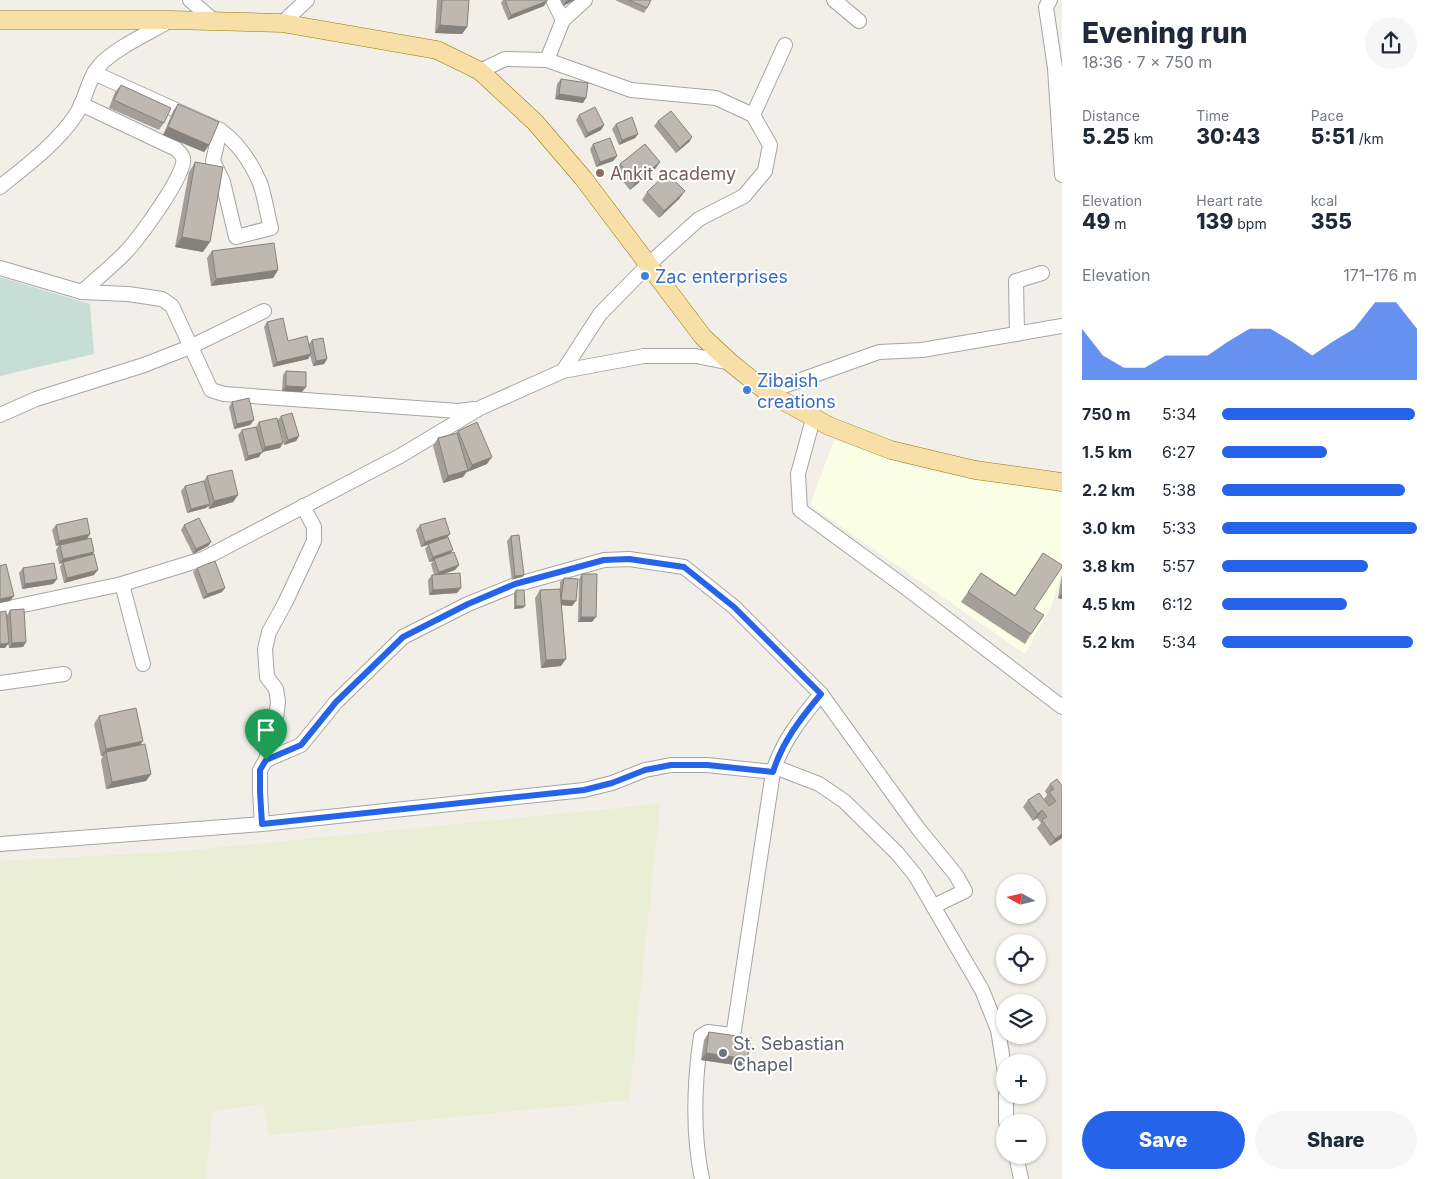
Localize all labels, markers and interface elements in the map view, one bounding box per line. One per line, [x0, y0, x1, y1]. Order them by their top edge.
text: Evening run [1082, 16, 1248, 50]
button: share [1365, 17, 1417, 69]
text: 18:36 · 7 × 750 m [1082, 52, 1212, 72]
text: Distance [1082, 107, 1140, 124]
text: Time [1196, 107, 1229, 124]
text: Pace [1311, 107, 1344, 124]
text: 5.25 [1082, 124, 1130, 149]
text: 30:43 [1196, 124, 1260, 149]
text: 5:51 [1311, 124, 1355, 149]
text: km [1130, 130, 1154, 147]
text: /km [1355, 130, 1384, 147]
place label: Ankit academy [610, 163, 736, 184]
marker: Ankit academy [594, 167, 606, 179]
text: Elevation [1082, 192, 1142, 209]
text: Heart rate [1196, 192, 1263, 209]
text: kcal [1311, 192, 1337, 209]
text: 49 [1082, 209, 1110, 234]
text: 139 [1196, 209, 1233, 234]
text: 355 [1311, 209, 1352, 234]
text: m [1110, 215, 1127, 232]
text: bpm [1233, 215, 1267, 232]
text: Elevation [1082, 265, 1151, 285]
text: 171–176 m [1343, 265, 1417, 285]
place label: Zac enterprises [655, 266, 788, 287]
marker: Zac enterprises [639, 270, 651, 282]
place label: Zibaish creations [757, 370, 836, 412]
marker: Zibaish creations [741, 384, 753, 396]
text: 750 m [1082, 404, 1131, 424]
text: 5:34 [1162, 404, 1197, 424]
text: 1.5 km [1082, 442, 1132, 462]
text: 6:27 [1162, 442, 1195, 462]
text: 2.2 km [1082, 480, 1135, 500]
text: 5:38 [1162, 480, 1196, 500]
text: 3.0 km [1082, 518, 1135, 538]
text: 5:33 [1162, 518, 1196, 538]
text: 3.8 km [1082, 556, 1135, 576]
text: 5:57 [1162, 556, 1195, 576]
text: 4.5 km [1082, 594, 1135, 614]
text: 6:12 [1162, 594, 1193, 614]
text: 5.2 km [1082, 632, 1135, 652]
text: 5:34 [1162, 632, 1197, 652]
pin [245, 709, 287, 760]
icon: arrive [252, 716, 280, 744]
north arrow [996, 874, 1046, 924]
map controls [996, 874, 1046, 1164]
button: locate [996, 934, 1046, 984]
button: layers [996, 994, 1046, 1044]
place label: St. Sebastian Chapel [733, 1033, 845, 1075]
marker: St. Sebastian Chapel [717, 1047, 729, 1059]
button: + [996, 1054, 1046, 1104]
button: Save [1082, 1111, 1245, 1169]
button: Share [1255, 1111, 1417, 1169]
button: − [996, 1114, 1046, 1164]

